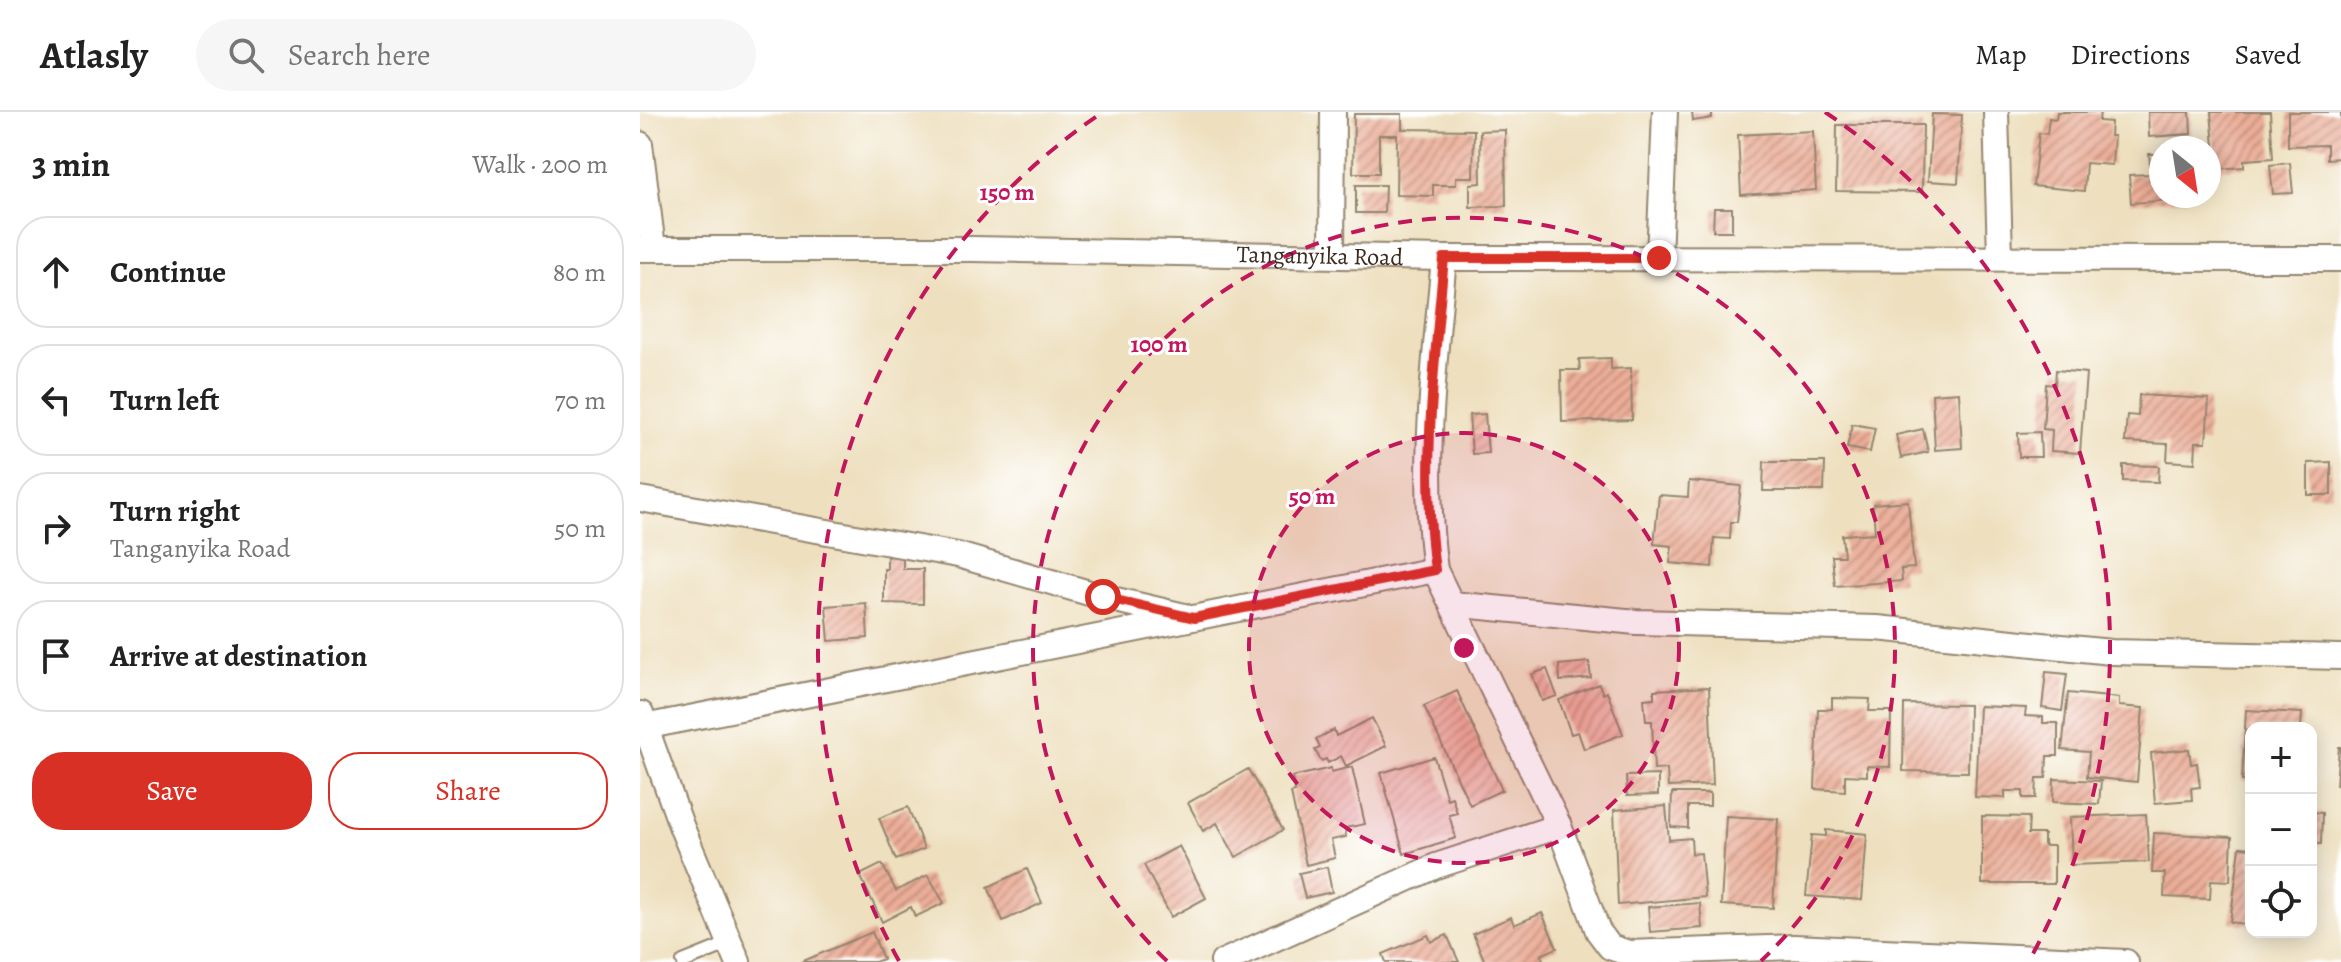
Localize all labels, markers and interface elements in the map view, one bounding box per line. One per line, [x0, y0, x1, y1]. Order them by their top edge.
search box [196, 19, 756, 91]
text: Atlasly [40, 29, 148, 81]
icon: search [224, 33, 268, 77]
text: Search here [288, 35, 431, 75]
text: Map [1975, 36, 2026, 74]
text: Directions [2070, 36, 2191, 74]
text: Saved [2235, 36, 2301, 74]
north arrow [2149, 136, 2221, 208]
text: 3 min [32, 141, 110, 188]
text: Walk · 200 m [472, 147, 608, 182]
text: 150 m [979, 176, 1035, 208]
street label: Tanganyika Road [1236, 238, 1404, 273]
route end [1641, 240, 1677, 276]
icon: ahead [34, 250, 78, 294]
text: Continue [110, 252, 226, 292]
text: 80 m [553, 255, 606, 290]
text: 100 m [1130, 328, 1188, 360]
icon: left [34, 378, 78, 422]
text: Turn left [110, 380, 219, 420]
text: 70 m [554, 383, 606, 418]
text: 50 m [1289, 480, 1335, 512]
text: Turn right [110, 491, 240, 531]
icon: right [34, 506, 78, 550]
text: 50 m [554, 511, 606, 546]
text: Tanganyika Road [110, 531, 291, 566]
route start [1085, 579, 1121, 615]
icon: arrive [34, 634, 78, 678]
centre of rings [1450, 634, 1478, 662]
text: Arrive at destination [110, 636, 367, 676]
map controls [2245, 722, 2317, 938]
button: + [2245, 722, 2317, 794]
button: Save [32, 752, 312, 830]
button: Share [328, 752, 608, 830]
button: − [2245, 794, 2317, 866]
button: locate [2245, 866, 2317, 938]

